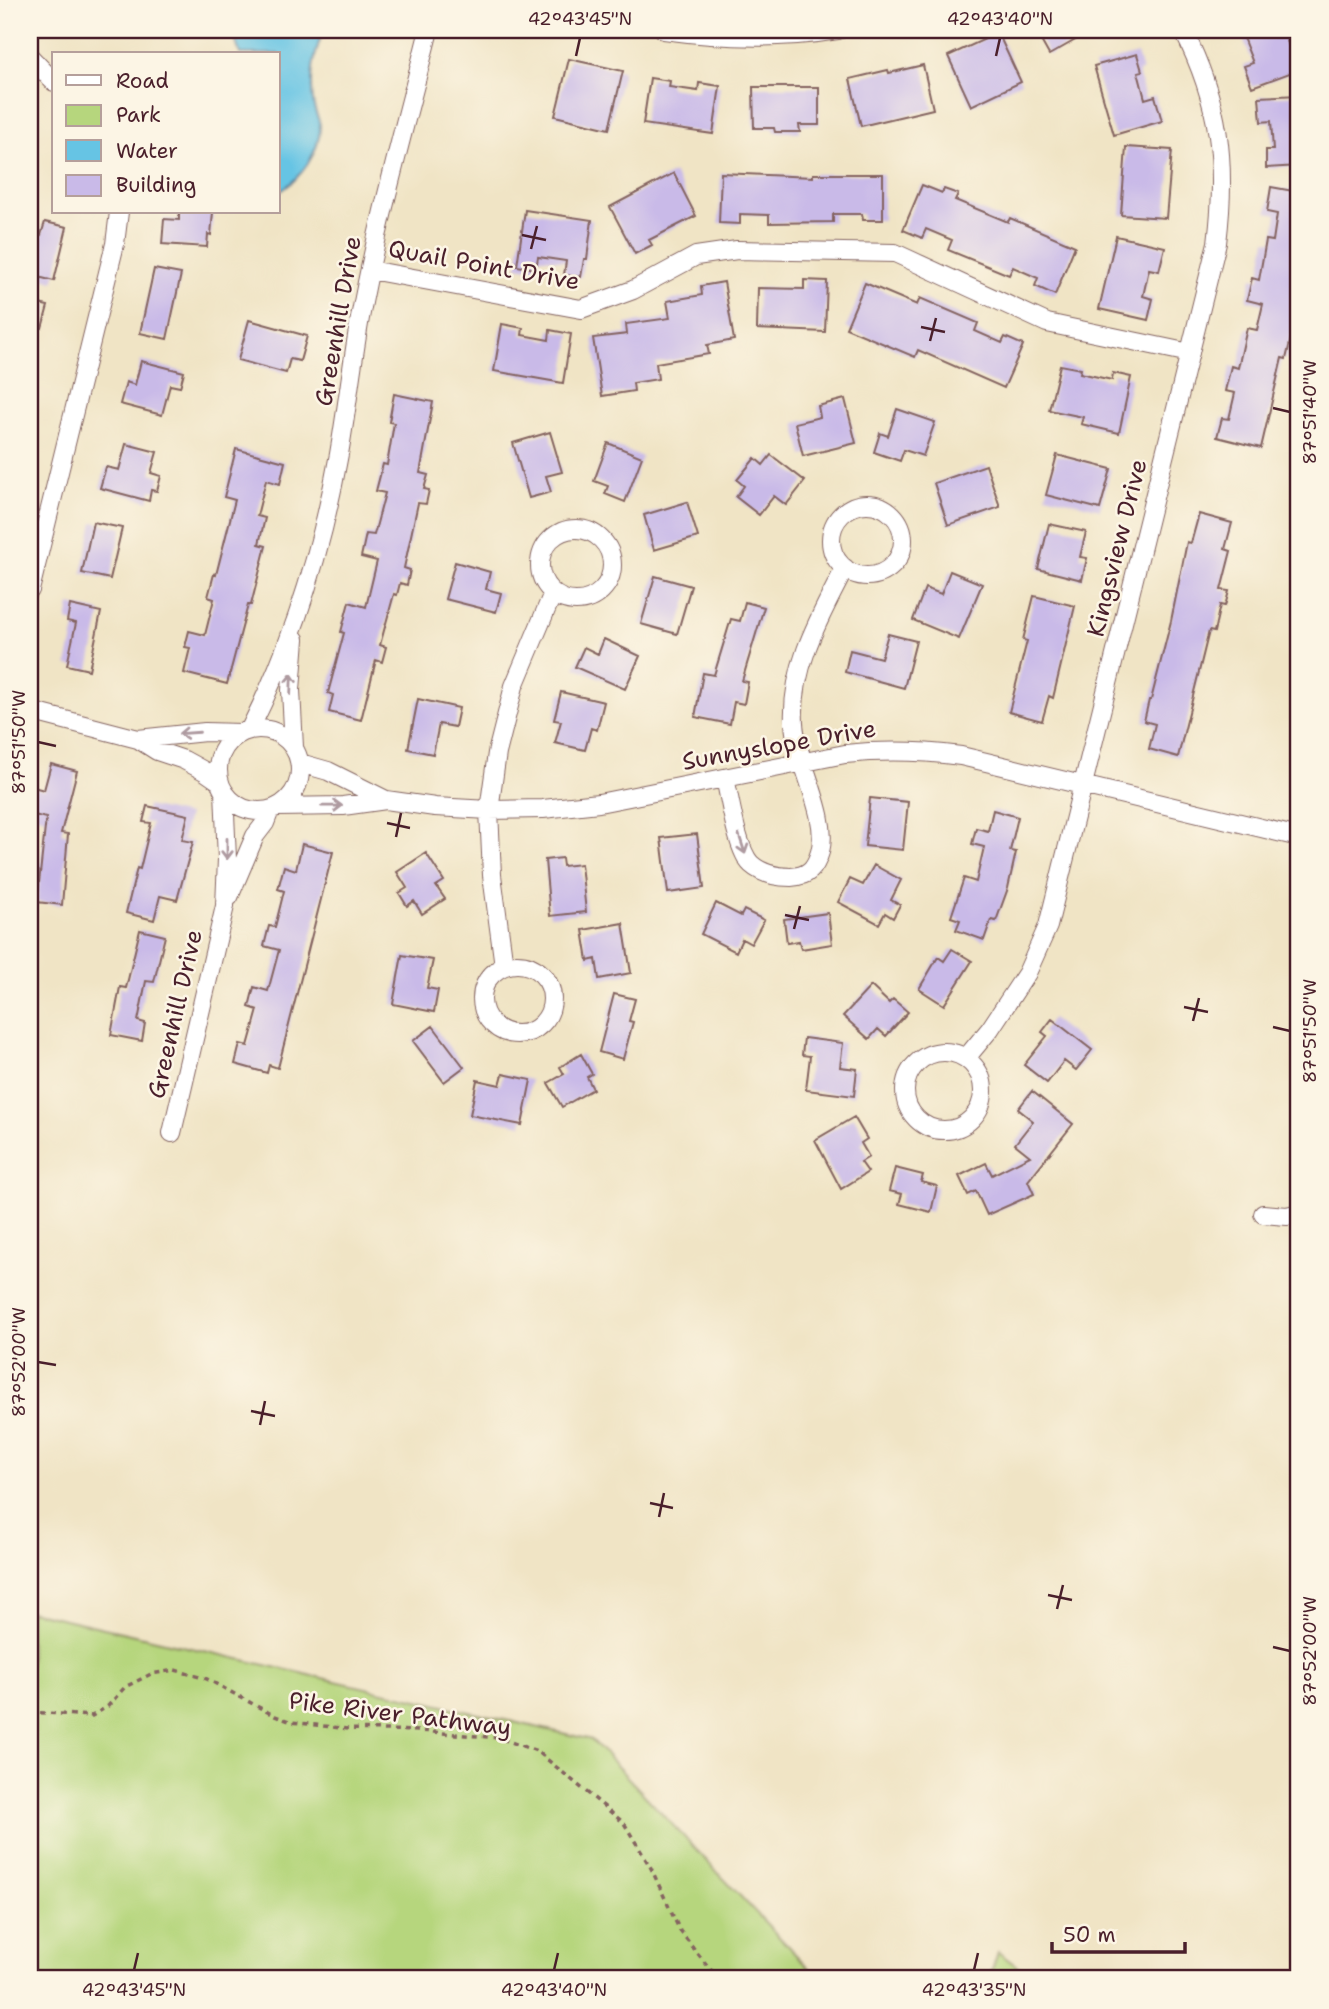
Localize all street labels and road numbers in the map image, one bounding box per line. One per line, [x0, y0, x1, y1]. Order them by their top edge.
street label: Quail Point Drive [386, 232, 582, 298]
street label: Greenhill Drive [307, 233, 369, 409]
street label: Kingsview Drive [1079, 456, 1155, 640]
street label: Sunnyslope Drive [680, 712, 878, 778]
street label: Greenhill Drive [140, 926, 210, 1102]
street label: Pike River Pathway [287, 1684, 513, 1744]

